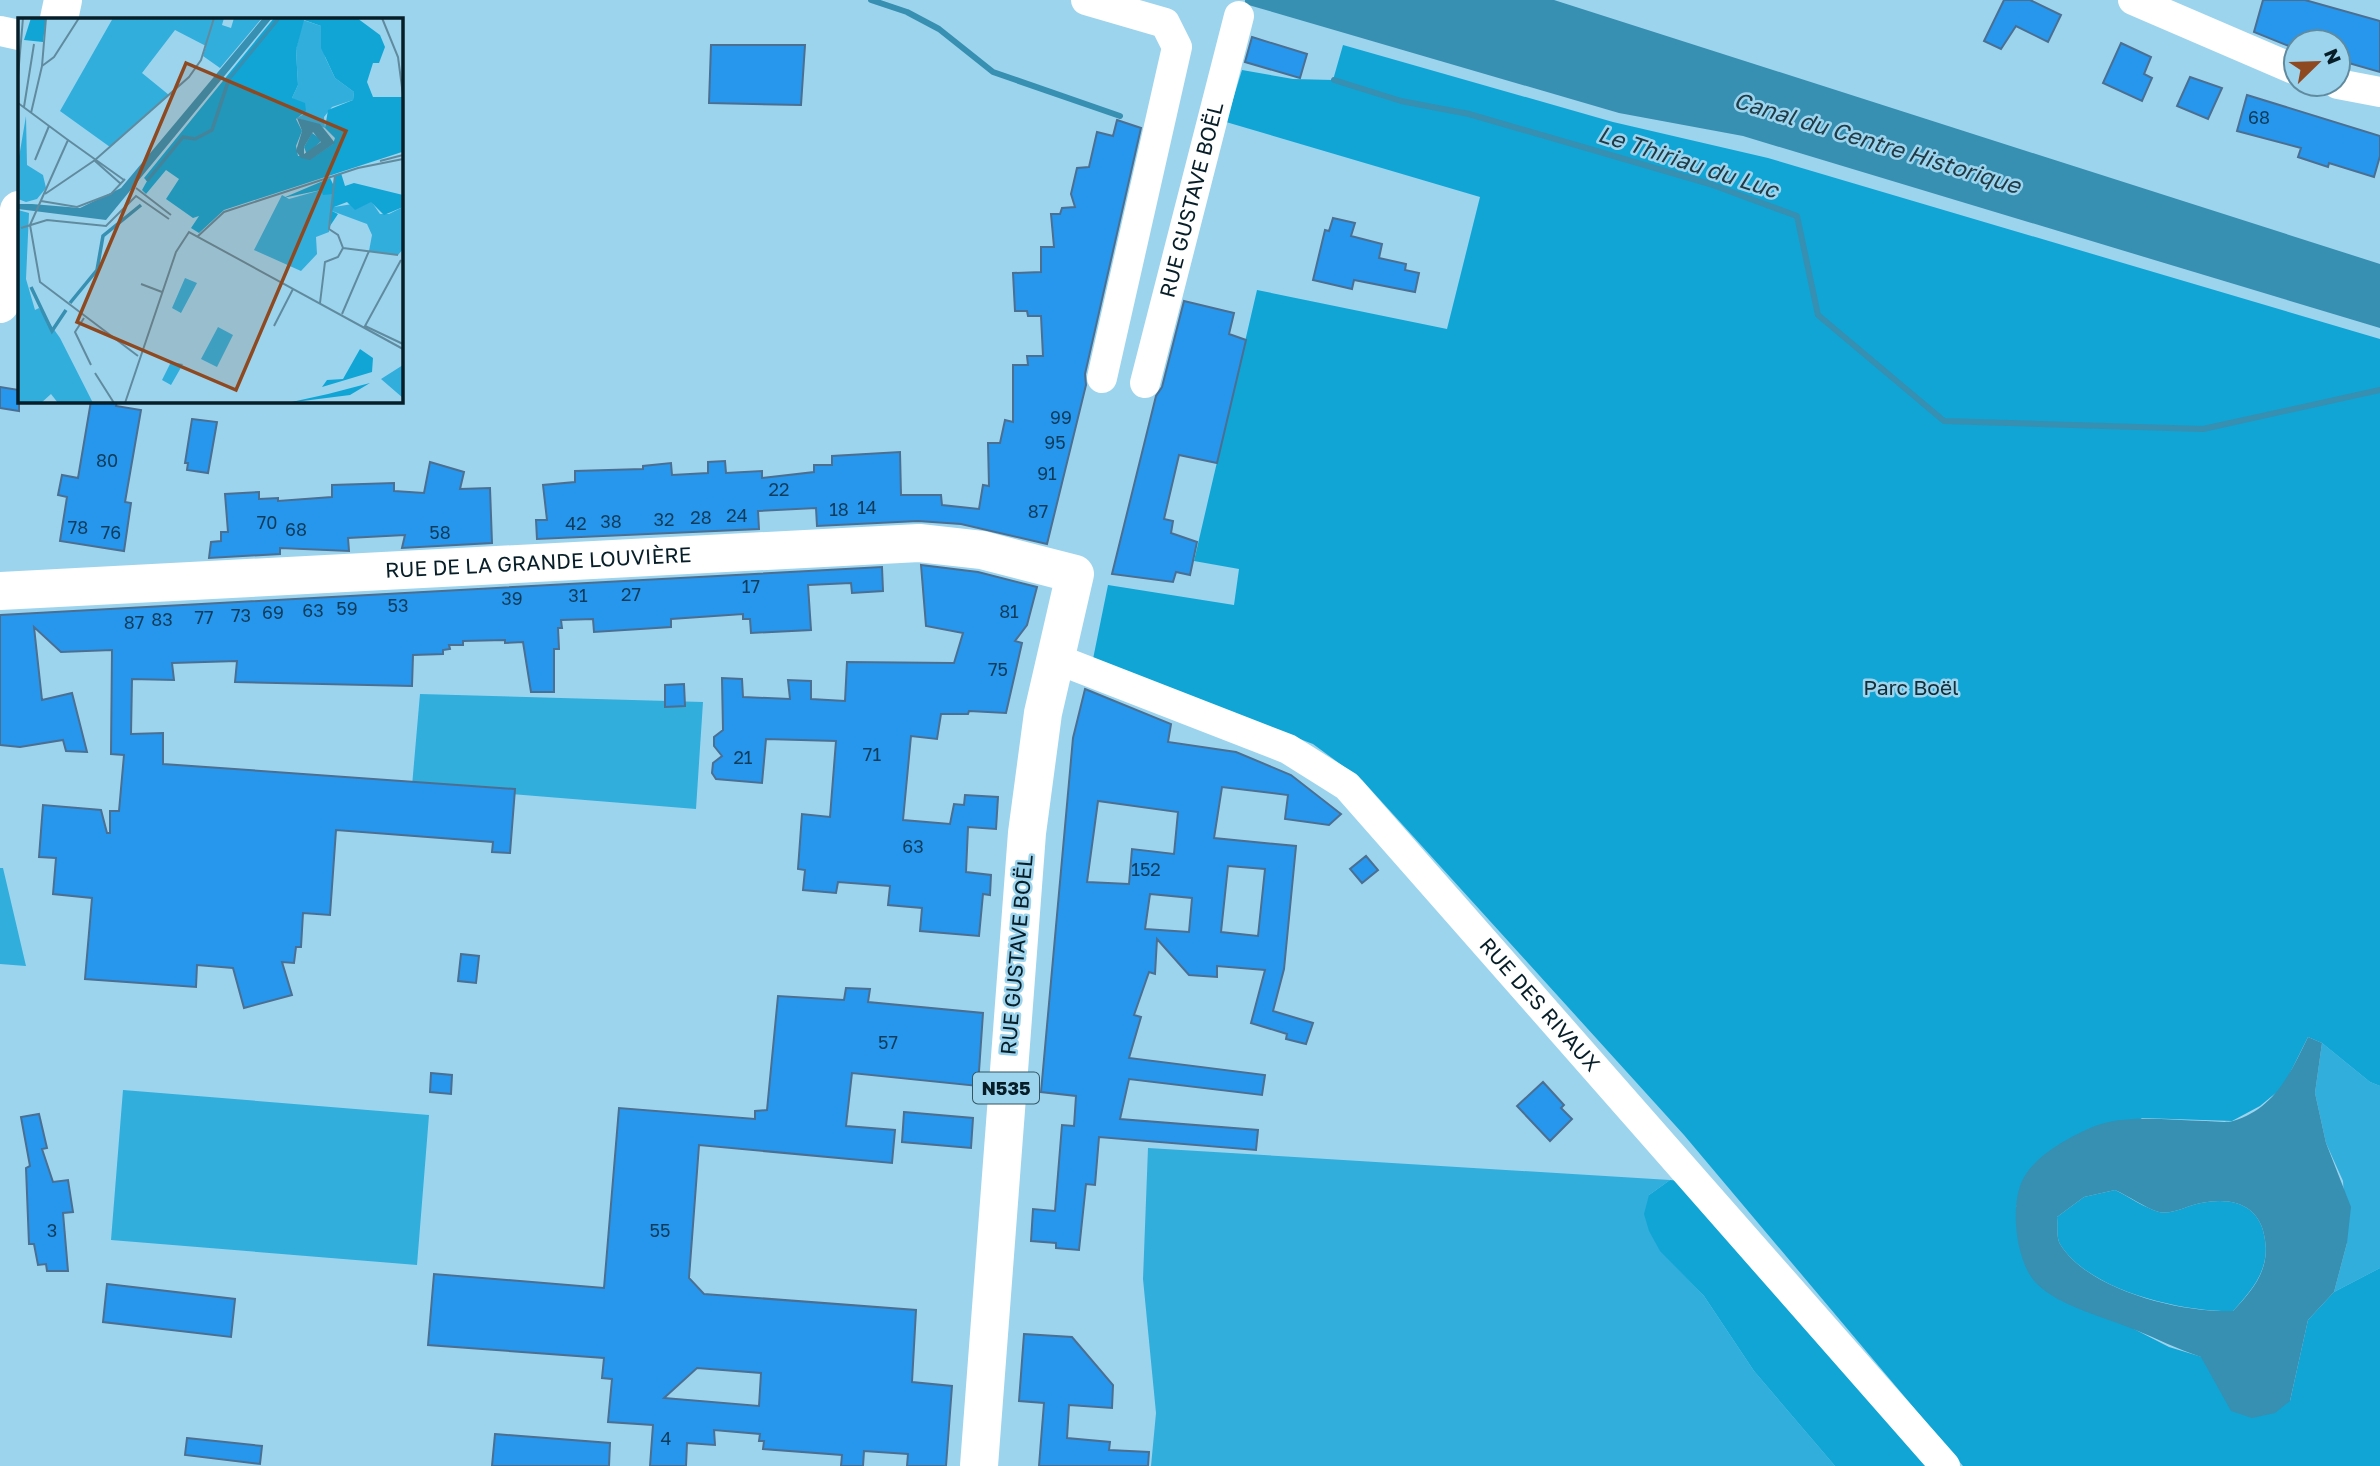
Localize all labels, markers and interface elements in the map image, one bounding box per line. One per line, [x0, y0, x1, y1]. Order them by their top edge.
inset map [18, 18, 402, 402]
north arrow [2282, 28, 2352, 98]
text: N [2320, 45, 2347, 67]
water label: Canal du Centre Historique [1731, 85, 2025, 199]
street label: RUE GUSTAVE BOËL [1153, 99, 1228, 300]
house number: 68 [2248, 106, 2270, 128]
water label: Le Thiriau du Luc [1595, 119, 1783, 204]
house number: 99 [1050, 406, 1072, 428]
house number: 95 [1044, 431, 1066, 453]
house number: 80 [96, 449, 118, 471]
house number: 91 [1037, 462, 1057, 484]
house number: 22 [769, 478, 789, 500]
house number: 14 [857, 496, 877, 518]
house number: 18 [829, 498, 849, 520]
house number: 87 [1028, 500, 1048, 522]
house number: 24 [726, 504, 748, 526]
house number: 28 [690, 506, 712, 528]
house number: 32 [654, 508, 674, 530]
house number: 38 [600, 510, 622, 532]
house number: 70 [257, 511, 277, 533]
house number: 42 [565, 512, 587, 534]
house number: 78 [68, 516, 88, 538]
house number: 68 [285, 518, 307, 540]
house number: 76 [101, 521, 121, 543]
house number: 58 [429, 521, 451, 543]
street label: RUE DE LA GRANDE LOUVIÈRE [384, 541, 692, 583]
house number: 17 [742, 575, 760, 597]
house number: 27 [621, 583, 641, 605]
house number: 31 [568, 584, 588, 606]
house number: 39 [501, 587, 523, 609]
house number: 53 [388, 594, 408, 616]
house number: 59 [336, 597, 358, 619]
house number: 63 [302, 599, 324, 621]
house number: 81 [999, 600, 1019, 622]
house number: 69 [262, 601, 284, 623]
house number: 73 [231, 604, 251, 626]
house number: 77 [194, 606, 214, 628]
house number: 83 [151, 608, 173, 630]
house number: 87 [124, 611, 144, 633]
house number: 75 [988, 658, 1008, 680]
park label: Parc Boël [1863, 674, 1959, 700]
house number: 71 [863, 743, 881, 765]
house number: 21 [733, 746, 753, 768]
house number: 63 [902, 835, 924, 857]
street label: RUE GUSTAVE BOËL [994, 854, 1038, 1056]
house number: 152 [1131, 858, 1161, 880]
street label: RUE DES RIVAUX [1474, 932, 1606, 1076]
house number: 57 [878, 1031, 898, 1053]
road number: N535 [973, 1072, 1039, 1104]
house number: 3 [47, 1219, 57, 1241]
house number: 55 [650, 1219, 670, 1241]
house number: 4 [661, 1427, 672, 1449]

